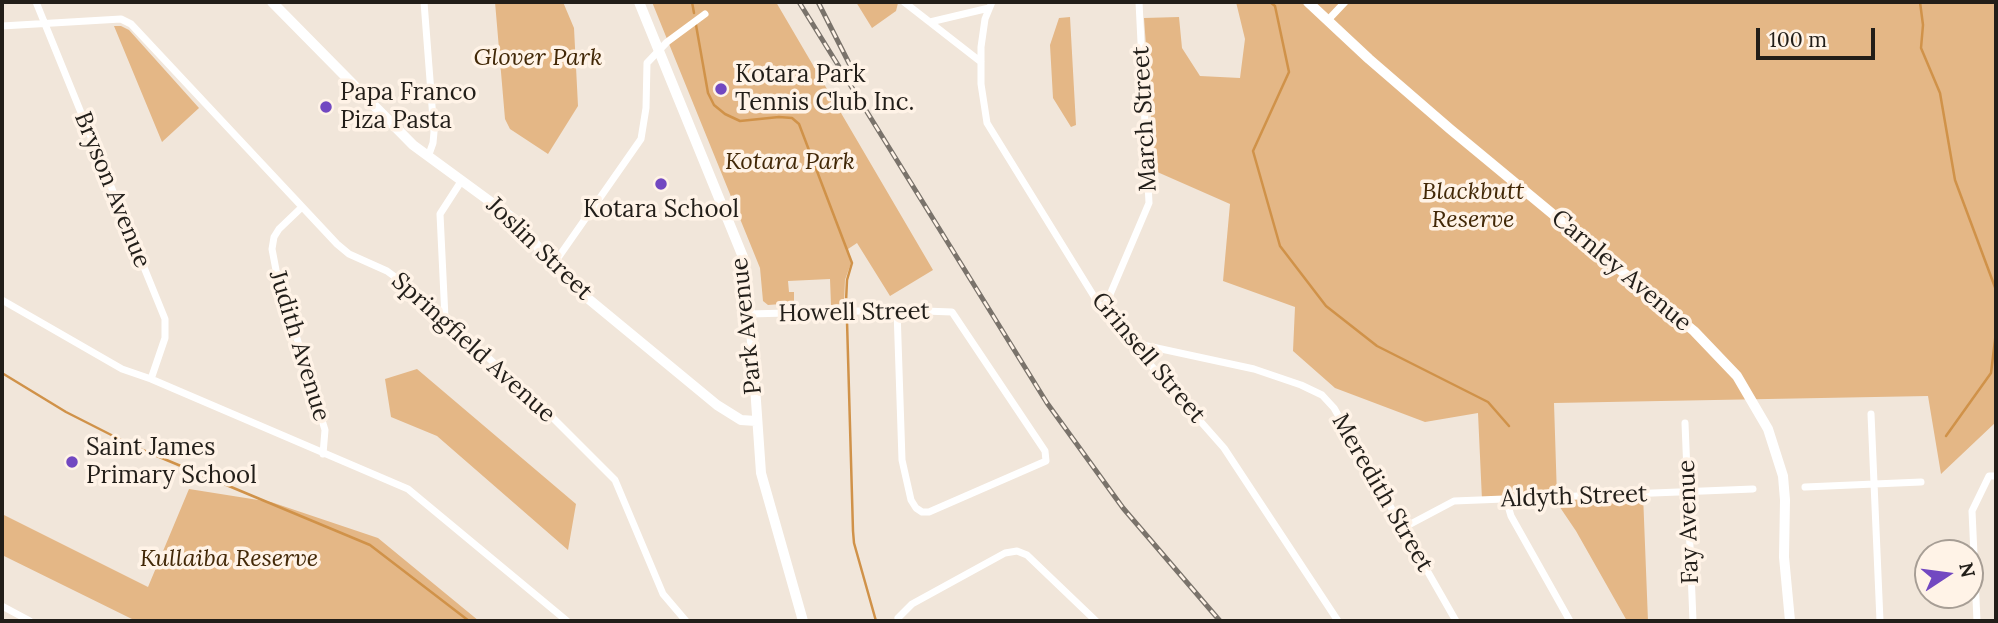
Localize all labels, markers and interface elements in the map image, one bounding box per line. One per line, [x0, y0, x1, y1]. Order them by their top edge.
scale bar [1760, 14, 1879, 58]
text: 100 m [1769, 26, 1827, 53]
park label: Glover Park [474, 44, 602, 72]
street label: March Street [1127, 45, 1163, 193]
place label: Kotara Park Tennis Club Inc. [735, 61, 914, 117]
place label: Papa Franco Piza Pasta [340, 79, 477, 135]
marker: Kotara Park Tennis Club Inc. [713, 81, 729, 97]
marker: Papa Franco Piza Pasta [318, 99, 334, 115]
street label: Bryson Avenue [68, 108, 156, 272]
park label: Kotara Park [725, 148, 855, 176]
marker: Kotara School [653, 176, 669, 192]
park label: Blackbutt Reserve [1422, 178, 1524, 234]
street label: Joslin Street [480, 191, 598, 307]
place label: Kotara School [583, 196, 739, 224]
street label: Carnley Avenue [1545, 204, 1697, 338]
street label: Park Avenue [725, 256, 769, 396]
street label: Judith Avenue [262, 267, 336, 425]
street label: Springfield Avenue [385, 267, 561, 429]
street label: Grinsell Street [1085, 287, 1211, 429]
street label: Howell Street [778, 297, 930, 329]
street label: Meredith Street [1325, 409, 1439, 577]
place label: Saint James Primary School [86, 434, 257, 490]
marker: Saint James Primary School [64, 454, 80, 470]
street label: Fay Avenue [1672, 459, 1706, 585]
street label: Aldyth Street [1500, 480, 1648, 514]
north arrow [1914, 539, 1984, 609]
park label: Kullaiba Reserve [140, 545, 318, 573]
text: N [1954, 560, 1981, 580]

